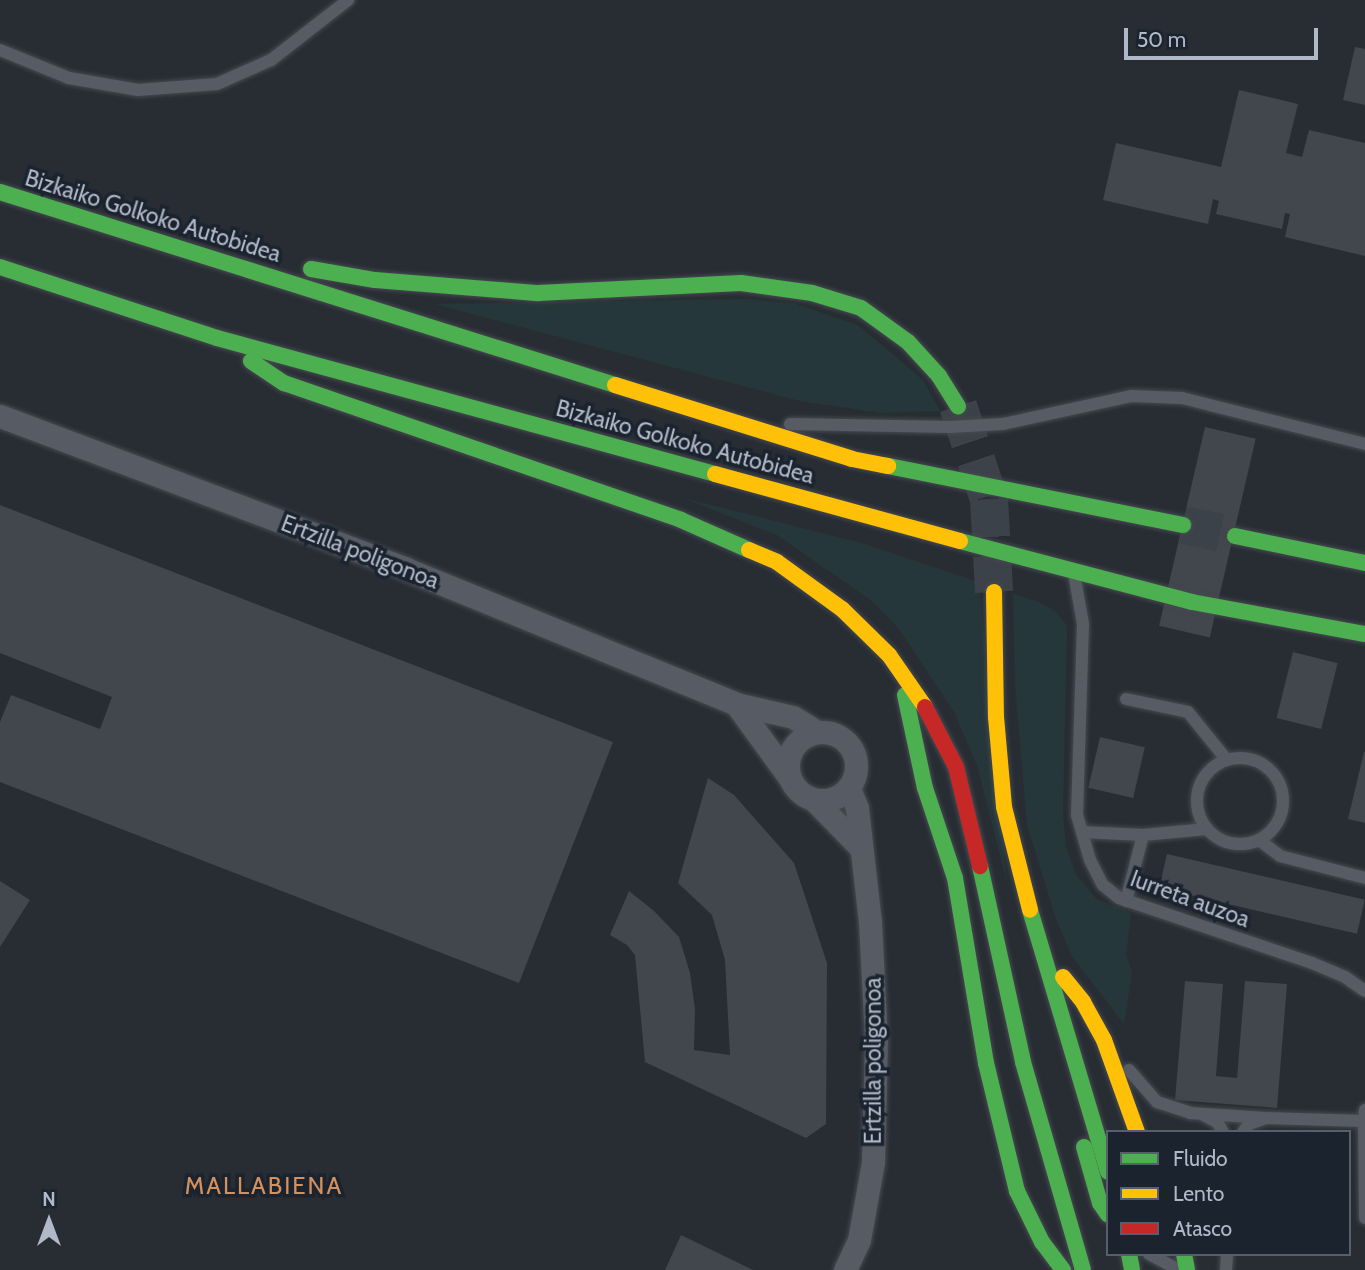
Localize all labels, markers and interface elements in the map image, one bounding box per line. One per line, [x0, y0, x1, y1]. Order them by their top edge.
scale bar [1127, 14, 1321, 58]
text: 50 m [1137, 27, 1186, 52]
street label: Bizkaiko Golkoko Autobidea [22, 164, 284, 268]
street label: Bizkaiko Golkoko Autobidea [553, 394, 817, 490]
street label: Ertzilla poligonoa [277, 509, 443, 595]
street label: Iurreta auzoa [1127, 865, 1253, 933]
street label: Ertzilla poligonoa [859, 978, 887, 1144]
legend [1106, 1130, 1351, 1256]
text: Fluido [1173, 1146, 1228, 1171]
district label: MALLABIENA [186, 1172, 342, 1200]
text: Lento [1173, 1181, 1224, 1206]
north arrow [14, 1186, 84, 1256]
text: N [42, 1188, 56, 1211]
text: Atasco [1173, 1216, 1232, 1241]

